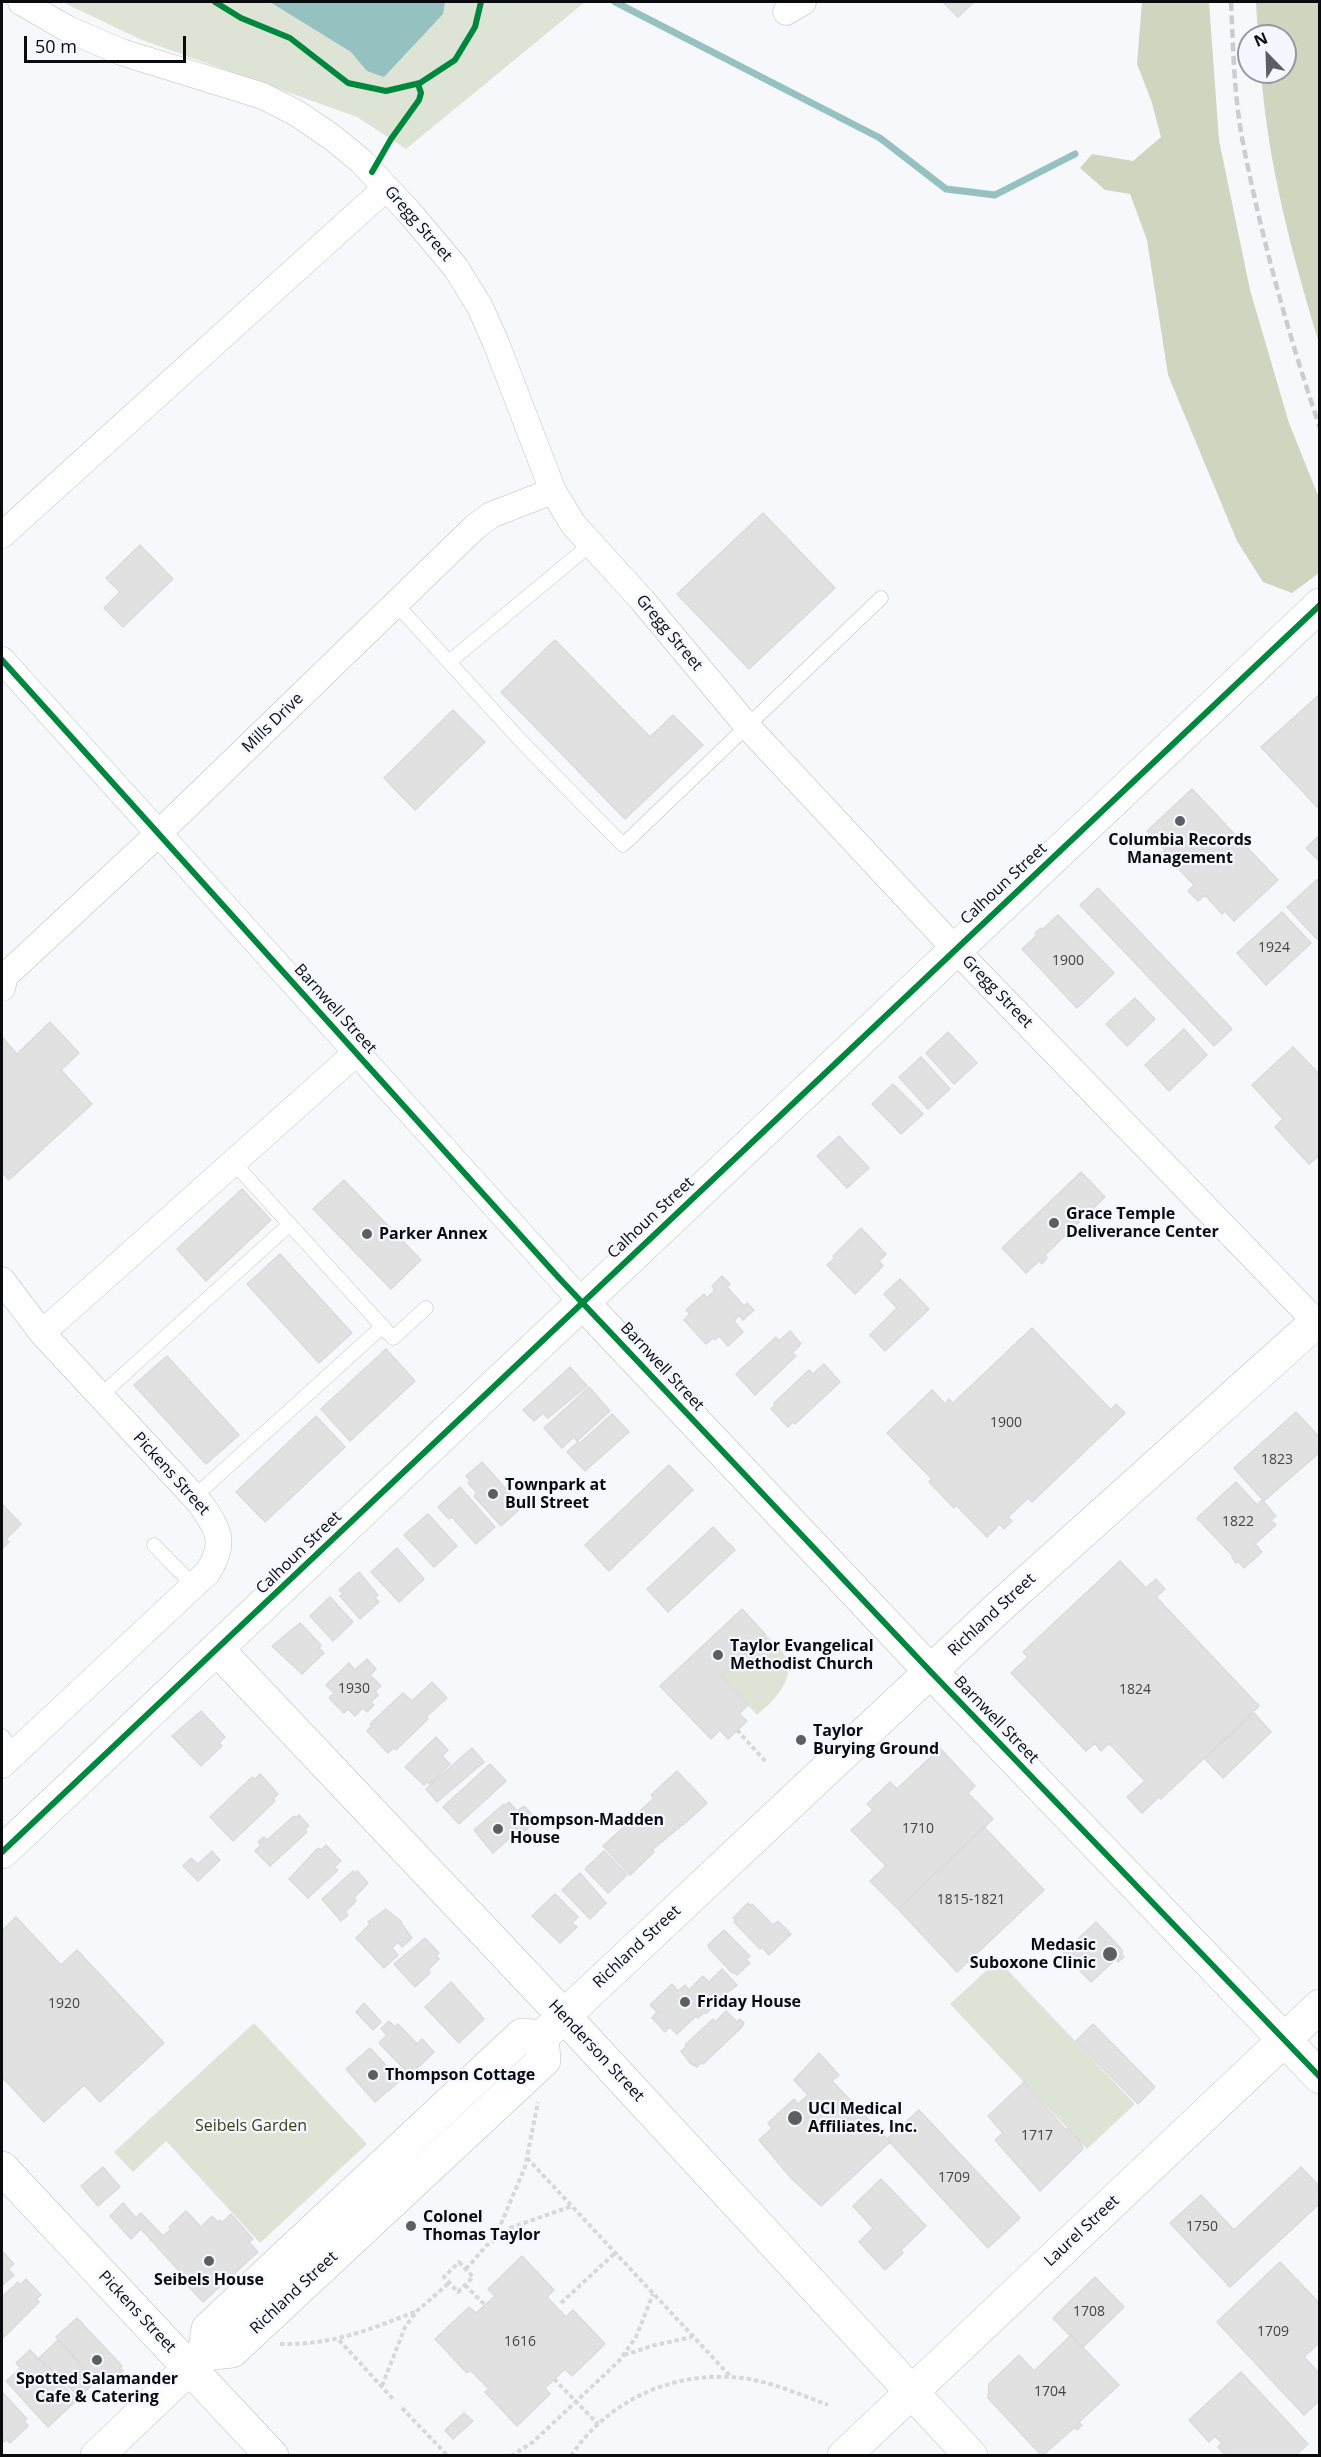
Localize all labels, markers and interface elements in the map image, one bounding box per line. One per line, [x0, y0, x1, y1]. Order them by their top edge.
scale bar [27, 24, 189, 62]
north arrow [1237, 24, 1297, 84]
text: N [1250, 27, 1271, 52]
text: 50 m [35, 34, 77, 58]
street label: Gregg Street [380, 182, 456, 266]
street label: Gregg Street [632, 591, 706, 675]
street label: Mills Drive [238, 689, 308, 757]
marker: Columbia Records Management [1173, 814, 1187, 828]
place label: Columbia Records Management [1108, 830, 1252, 868]
street label: Calhoun Street [957, 839, 1051, 929]
house number: 1924 [1258, 940, 1290, 956]
street label: Gregg Street [958, 952, 1036, 1032]
house number: 1900 [1052, 953, 1084, 969]
street label: Barnwell Street [290, 960, 380, 1058]
street label: Calhoun Street [604, 1173, 698, 1263]
place label: Grace Temple Deliverance Center [1066, 1204, 1219, 1242]
marker: Grace Temple Deliverance Center [1047, 1216, 1061, 1230]
place label: Parker Annex [379, 1224, 488, 1244]
marker: Parker Annex [360, 1227, 374, 1241]
street label: Barnwell Street [616, 1319, 708, 1415]
house number: 1900 [990, 1415, 1022, 1431]
street label: Pickens Street [129, 1429, 213, 1519]
house number: 1823 [1261, 1452, 1293, 1468]
place label: Townpark at Bull Street [505, 1475, 606, 1513]
marker: Townpark at Bull Street [486, 1487, 500, 1501]
street label: Calhoun Street [252, 1508, 346, 1598]
house number: 1822 [1222, 1514, 1254, 1530]
street label: Richland Street [944, 1570, 1040, 1660]
place label: Taylor Evangelical Methodist Church [730, 1636, 874, 1674]
marker: Taylor Evangelical Methodist Church [711, 1648, 725, 1662]
street label: Barnwell Street [950, 1672, 1042, 1768]
house number: 1930 [338, 1681, 370, 1697]
house number: 1824 [1119, 1682, 1151, 1698]
place label: Taylor Burying Ground [813, 1721, 939, 1759]
marker: Taylor Burying Ground [794, 1733, 808, 1747]
place label: Thompson-Madden House [510, 1810, 664, 1848]
house number: 1710 [902, 1821, 934, 1837]
marker: Thompson-Madden House [491, 1822, 505, 1836]
house number: 1815-1821 [937, 1892, 1005, 1908]
street label: Richland Street [589, 1902, 685, 1992]
place label: Medasic Suboxone Clinic [970, 1935, 1096, 1973]
marker: Medasic Suboxone Clinic [1101, 1945, 1119, 1963]
place label: Friday House [697, 1992, 801, 2012]
marker: Friday House [678, 1995, 692, 2009]
house number: 1920 [48, 1996, 80, 2012]
street label: Henderson Street [544, 1996, 648, 2106]
place label: Thompson Cottage [385, 2065, 535, 2085]
marker: Thompson Cottage [366, 2068, 380, 2082]
place label: UCI Medical Affiliates, Inc. [808, 2099, 917, 2137]
marker: UCI Medical Affiliates, Inc. [786, 2109, 804, 2127]
park label: Seibels Garden [195, 2116, 307, 2136]
house number: 1717 [1021, 2128, 1053, 2144]
house number: 1709 [938, 2170, 970, 2186]
street label: Laurel Street [1041, 2191, 1123, 2271]
place label: Colonel Thomas Taylor [423, 2207, 540, 2245]
marker: Colonel Thomas Taylor [404, 2219, 418, 2233]
house number: 1750 [1186, 2219, 1218, 2235]
street label: Richland Street [246, 2248, 342, 2338]
marker: Seibels House [202, 2254, 216, 2268]
street label: Pickens Street [94, 2267, 180, 2357]
place label: Seibels House [154, 2270, 264, 2290]
house number: 1708 [1073, 2304, 1105, 2320]
house number: 1709 [1257, 2324, 1289, 2340]
house number: 1616 [504, 2334, 536, 2350]
marker: Spotted Salamander Cafe & Catering [90, 2353, 104, 2367]
place label: Spotted Salamander Cafe & Catering [16, 2369, 178, 2407]
house number: 1704 [1034, 2384, 1066, 2400]

